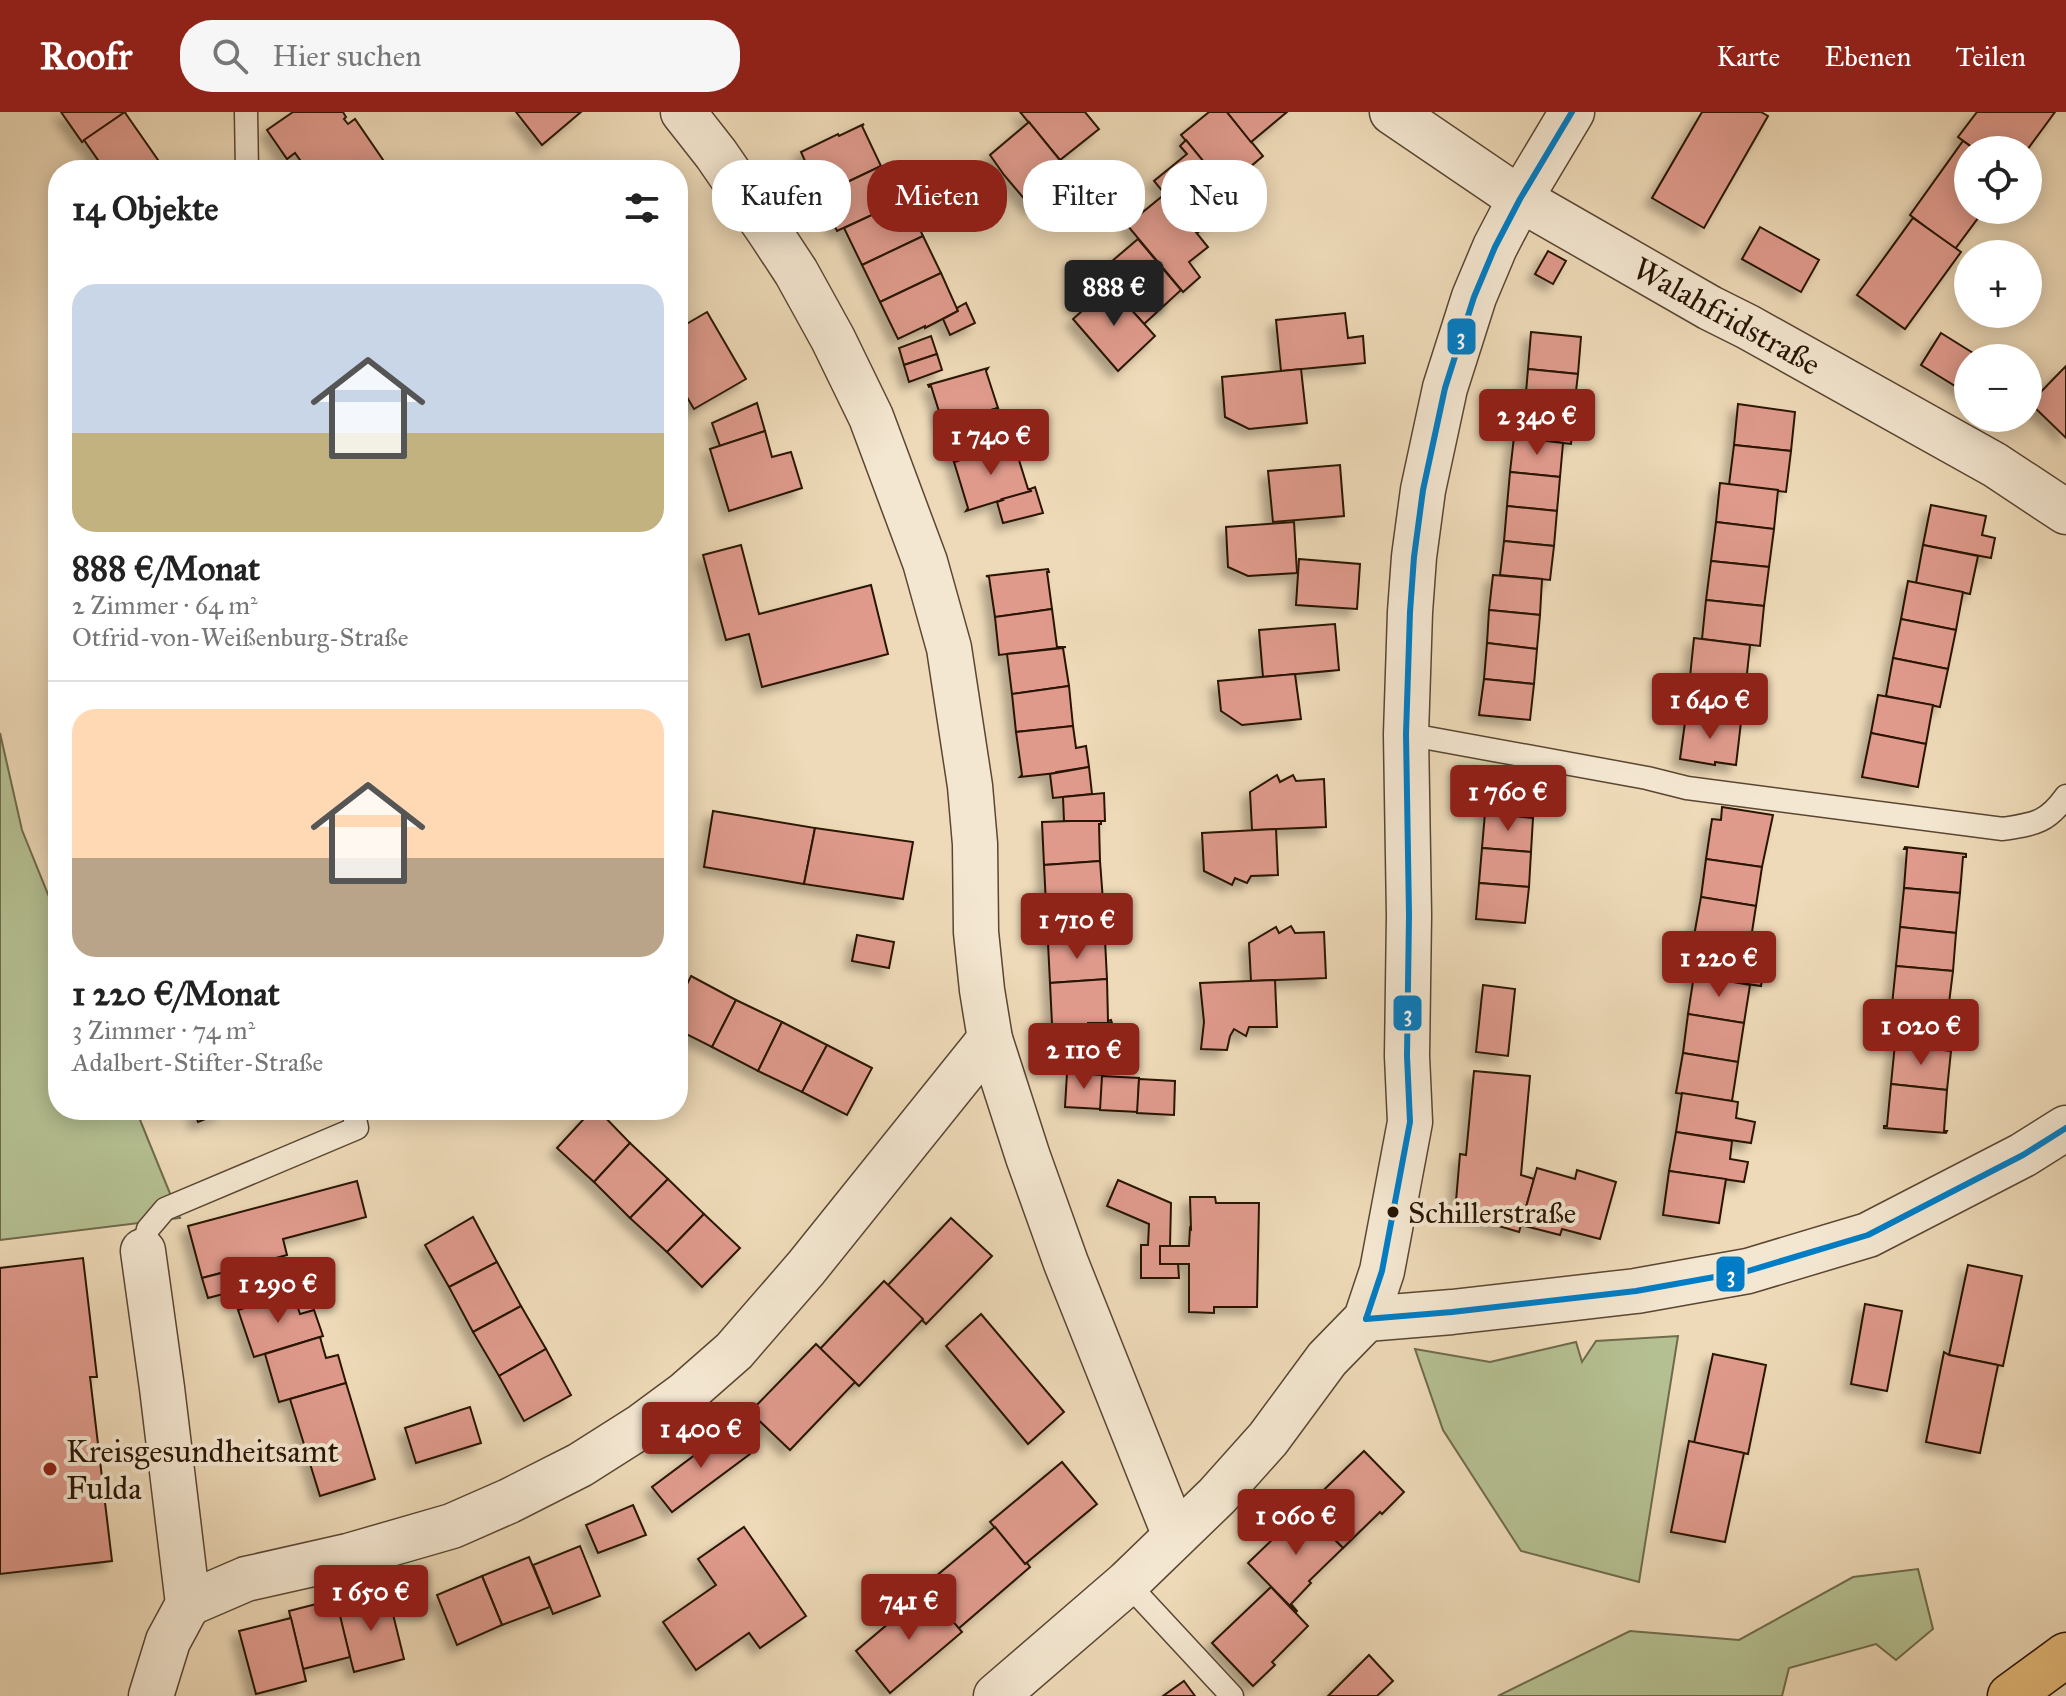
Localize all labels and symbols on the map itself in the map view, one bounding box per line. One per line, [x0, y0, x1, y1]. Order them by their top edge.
street label: Walahfridstraße [1626, 249, 1827, 384]
pin: 888 € [1058, 260, 1170, 328]
line badge: 3 [1446, 317, 1477, 356]
text: 3 [1457, 323, 1465, 350]
pin: 2 340 € [1463, 389, 1611, 457]
pin: 1 740 € [917, 409, 1065, 477]
pin: 1 640 € [1636, 673, 1784, 741]
pin: 1 760 € [1434, 765, 1582, 833]
pin: 1 710 € [1003, 893, 1151, 961]
pin: 1 220 € [1645, 931, 1793, 999]
line badge: 3 [1392, 994, 1423, 1032]
pin: 1 020 € [1847, 999, 1995, 1067]
text: 3 [1404, 1000, 1412, 1027]
pin: 2 110 € [1010, 1023, 1158, 1091]
place label: Schillerstraße [1408, 1195, 1576, 1231]
marker: Schillerstraße [1385, 1204, 1401, 1220]
line badge: 3 [1715, 1255, 1746, 1293]
pin: 1 290 € [204, 1257, 352, 1325]
text: 3 [1727, 1261, 1735, 1288]
pin: 1 400 € [627, 1402, 775, 1470]
place label: Kreisgesundheitsamt Fulda [66, 1432, 339, 1508]
marker: Kreisgesundheitsamt Fulda [41, 1460, 59, 1478]
pin: 1 060 € [1222, 1489, 1370, 1557]
pin: 1 650 € [297, 1565, 445, 1633]
pin: 741 € [853, 1574, 965, 1642]

